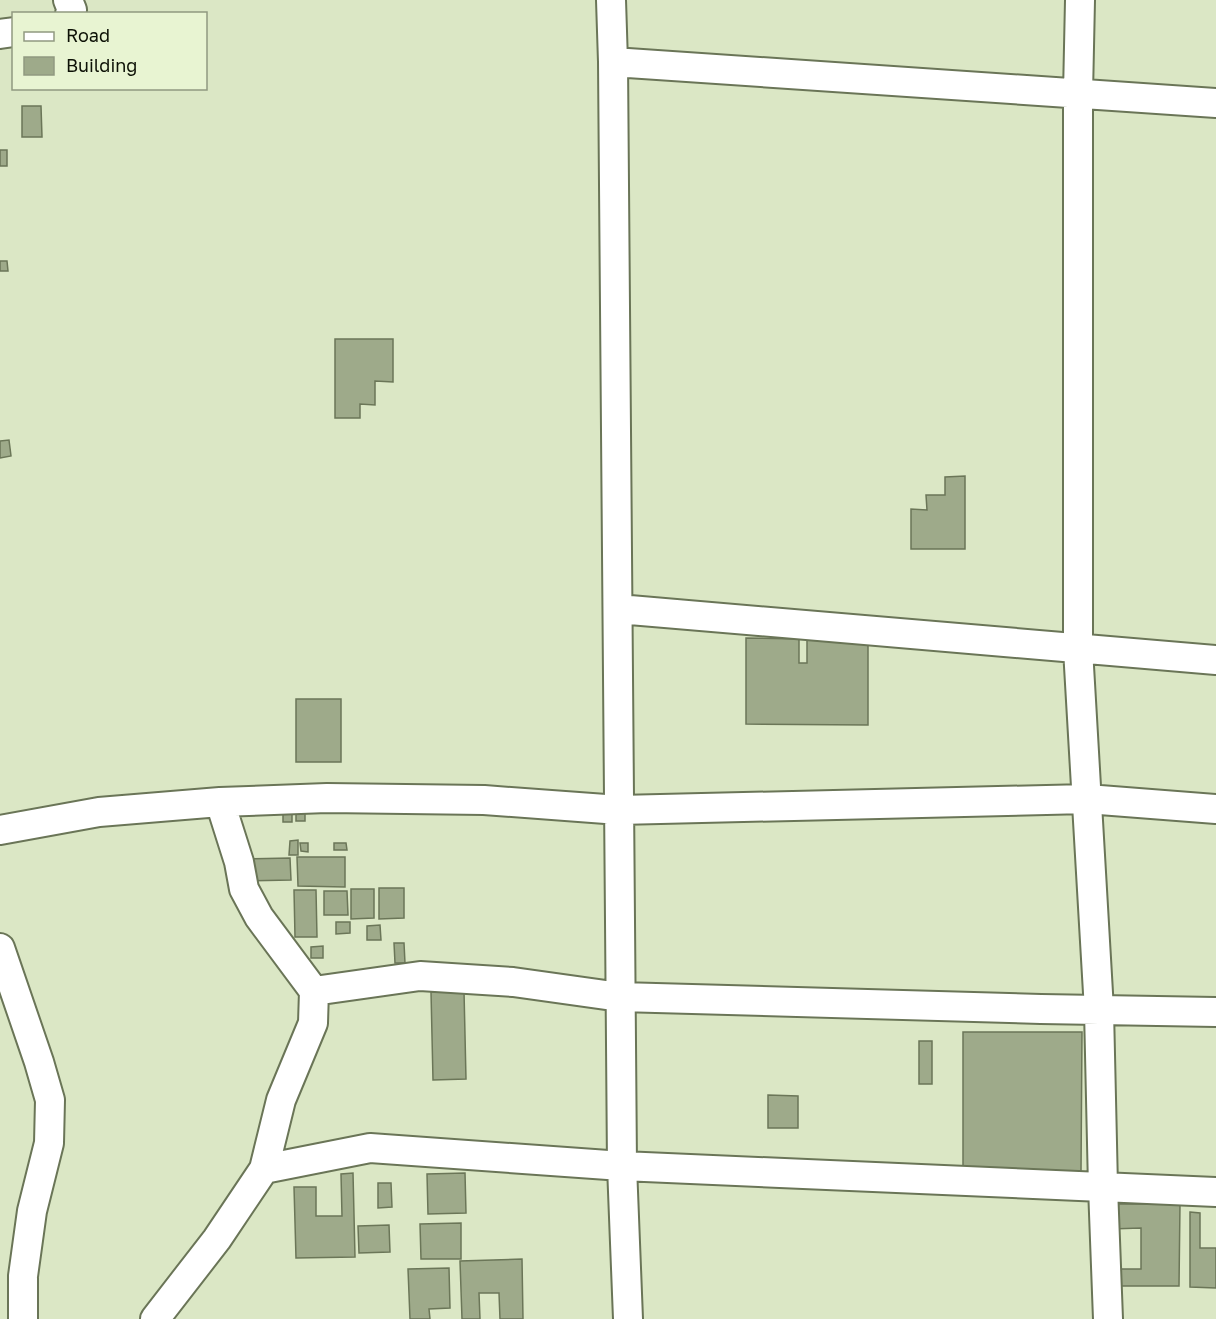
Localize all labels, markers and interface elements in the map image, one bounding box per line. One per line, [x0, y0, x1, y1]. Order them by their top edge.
legend [12, 12, 207, 90]
text: Road [66, 24, 110, 46]
text: Building [66, 54, 137, 76]

